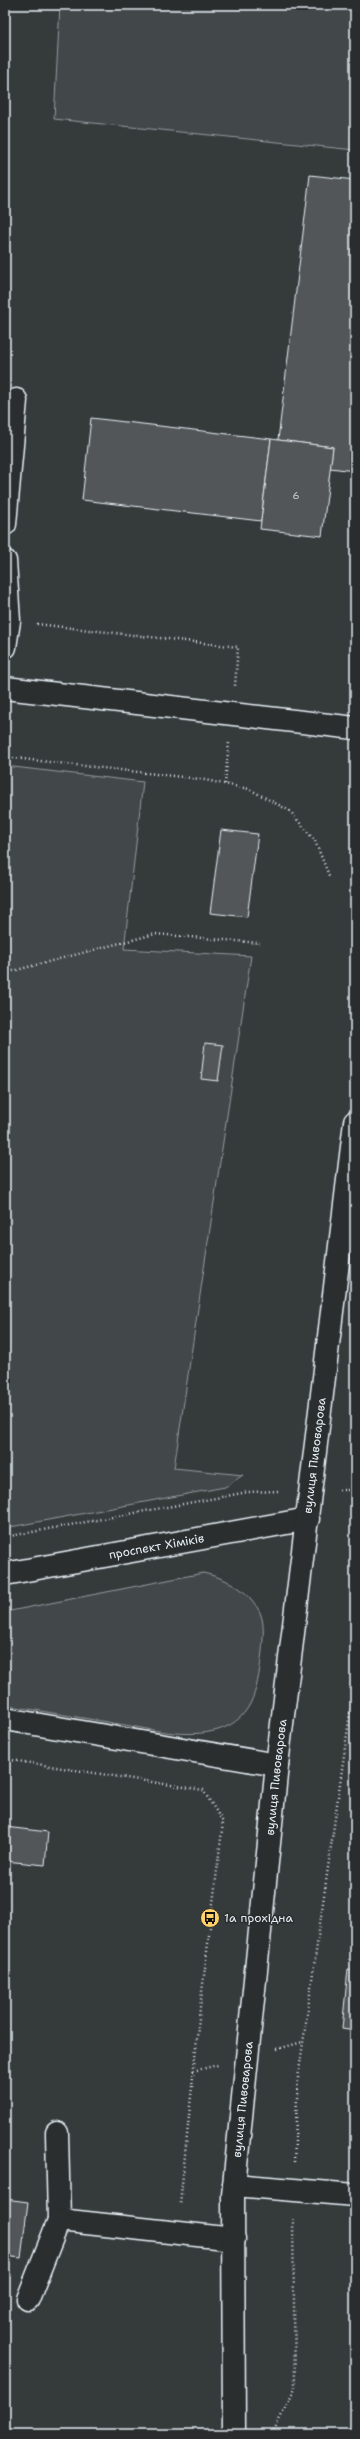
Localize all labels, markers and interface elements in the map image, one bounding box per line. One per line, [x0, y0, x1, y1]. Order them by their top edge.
house number: 6 [293, 489, 300, 502]
street label: вулиця Пивоварова [300, 1396, 330, 1515]
street label: проспект Хіміків [108, 1530, 205, 1563]
street label: вулиця Пивоварова [262, 1718, 291, 1836]
bus stop icon: 1а прохідна [199, 1907, 221, 1929]
place label: 1а прохідна [224, 1910, 293, 1926]
street label: вулиця Пивоварова [229, 2040, 257, 2158]

